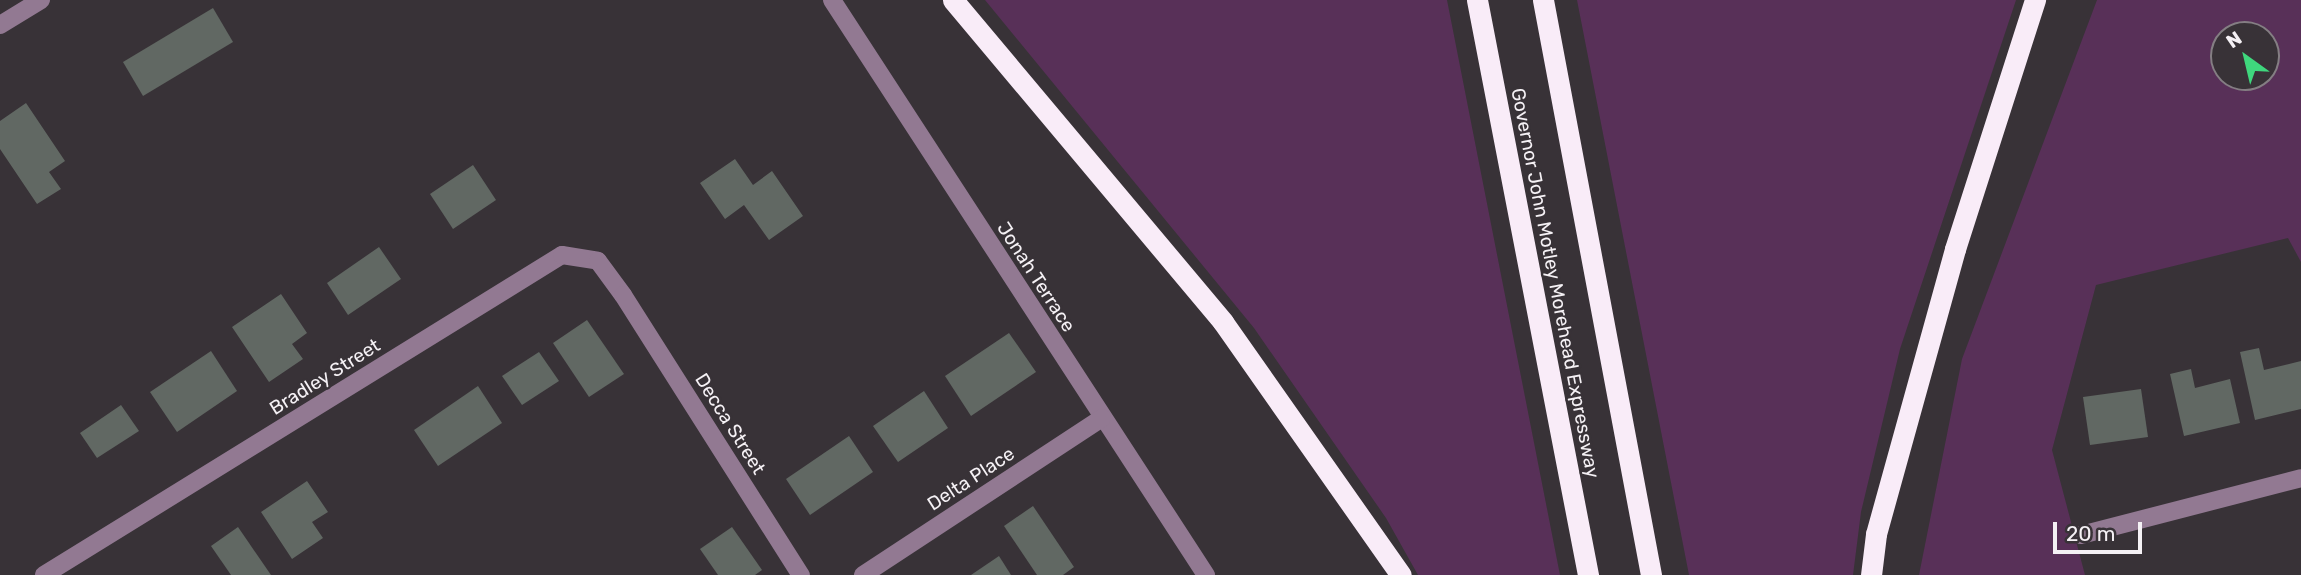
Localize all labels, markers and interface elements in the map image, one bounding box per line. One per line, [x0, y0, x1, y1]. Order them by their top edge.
north arrow [2210, 21, 2280, 91]
text: N [2222, 26, 2246, 53]
street label: Governor John Motley Morehead Expressway [1506, 86, 1604, 480]
street label: Jonah Terrace [992, 218, 1080, 336]
street label: Bradley Street [265, 334, 385, 420]
street label: Decca Street [690, 369, 770, 479]
street label: Delta Place [923, 442, 1019, 516]
scale bar [2056, 508, 2145, 552]
text: 20 m [2066, 521, 2115, 546]

